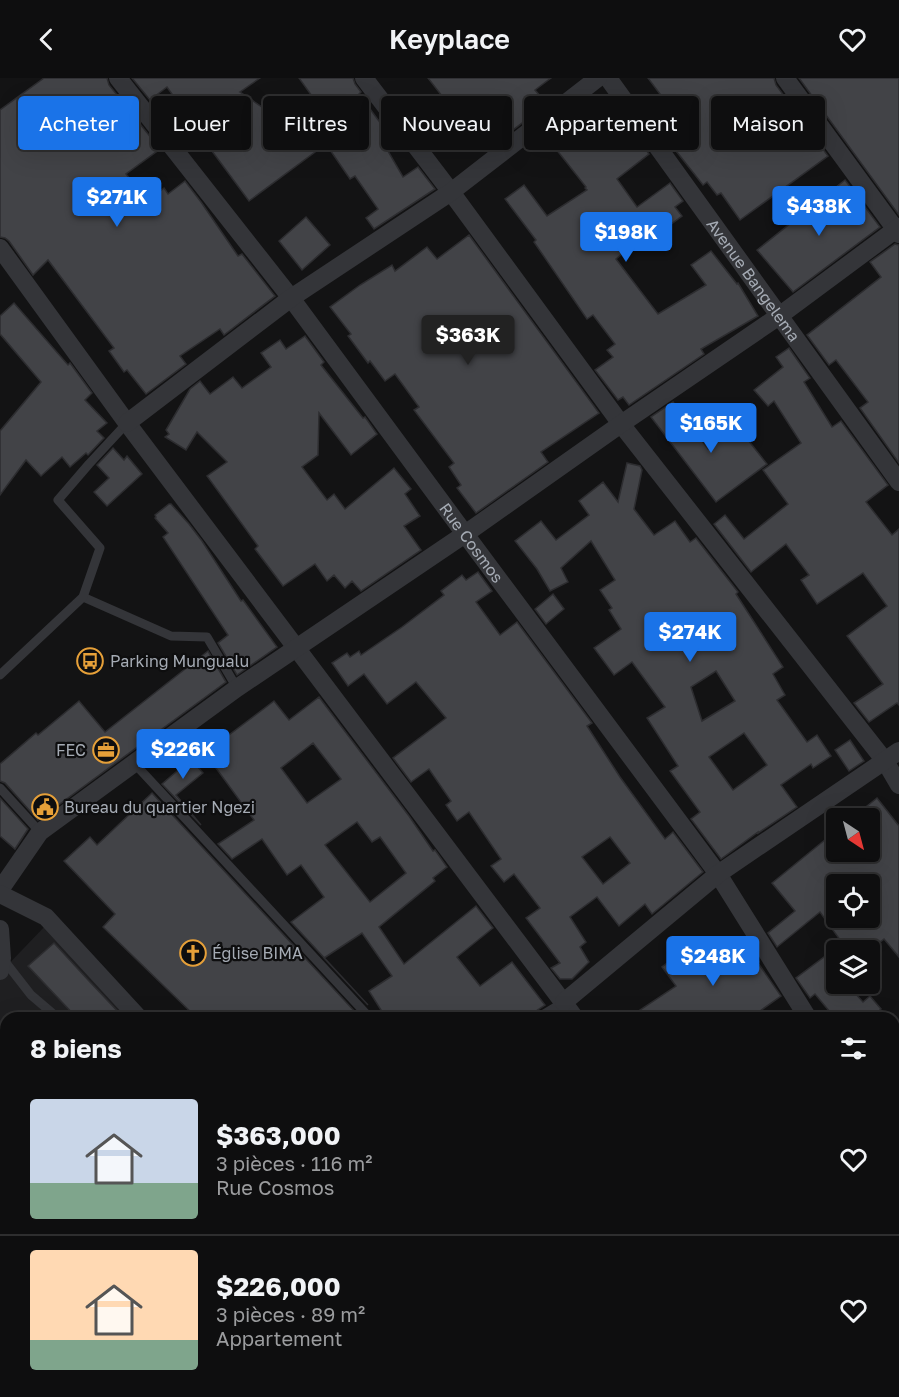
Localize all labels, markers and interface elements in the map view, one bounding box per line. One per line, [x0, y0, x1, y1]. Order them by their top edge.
icon: back [30, 23, 63, 56]
text: Keyplace [389, 23, 510, 55]
icon: heart [836, 23, 869, 56]
chip: Acheter [18, 96, 139, 150]
chip: Louer [151, 96, 251, 150]
chip: Filtres [263, 96, 369, 150]
chip: Nouveau [381, 96, 512, 150]
chip: Appartement [524, 96, 699, 150]
chip: Maison [711, 96, 825, 150]
pin: $271K [75, 177, 159, 228]
text: $271K [86, 184, 148, 208]
pin: $438K [777, 186, 861, 237]
text: $438K [786, 193, 852, 217]
pin: $198K [584, 212, 668, 263]
street label: Avenue Bangelema [703, 215, 805, 345]
text: $198K [594, 219, 658, 243]
pin: $363K [426, 315, 510, 366]
text: $363K [436, 322, 501, 346]
pin: $165K [669, 403, 753, 454]
text: $165K [679, 410, 743, 434]
street label: Rue Cosmos [435, 499, 508, 587]
pin: $274K [648, 612, 732, 663]
text: $274K [658, 619, 722, 643]
bus stop icon: Parking Mungualu [75, 646, 105, 676]
place label: Parking Mungualu [110, 651, 249, 671]
pin: $226K [141, 729, 225, 780]
office icon: FEC [91, 735, 121, 765]
text: $226K [151, 736, 216, 760]
place label: FEC [56, 740, 86, 760]
public building icon: Bureau du quartier Ngezi [30, 792, 60, 822]
place label: Bureau du quartier Ngezi [64, 797, 255, 817]
north arrow [826, 808, 880, 862]
map controls [826, 808, 880, 994]
button: locate [826, 874, 880, 928]
pin: $248K [671, 936, 755, 987]
church icon: Église BIMA [178, 938, 208, 968]
button: layers [826, 940, 880, 994]
place label: Église BIMA [212, 943, 303, 963]
text: $248K [680, 943, 746, 967]
icon: filters [837, 1032, 870, 1065]
text: 8 biens [30, 1033, 122, 1064]
text: $363,000 [216, 1120, 341, 1151]
icon: home [78, 1123, 150, 1195]
icon: heart [837, 1143, 870, 1176]
text: 3 pièces · 116 m² [216, 1151, 372, 1175]
text: Rue Cosmos [216, 1175, 334, 1199]
text: $226,000 [216, 1271, 341, 1302]
icon: home [78, 1274, 150, 1346]
icon: heart [837, 1294, 870, 1327]
text: 3 pièces · 89 m² [216, 1302, 365, 1326]
text: Appartement [216, 1326, 343, 1350]

